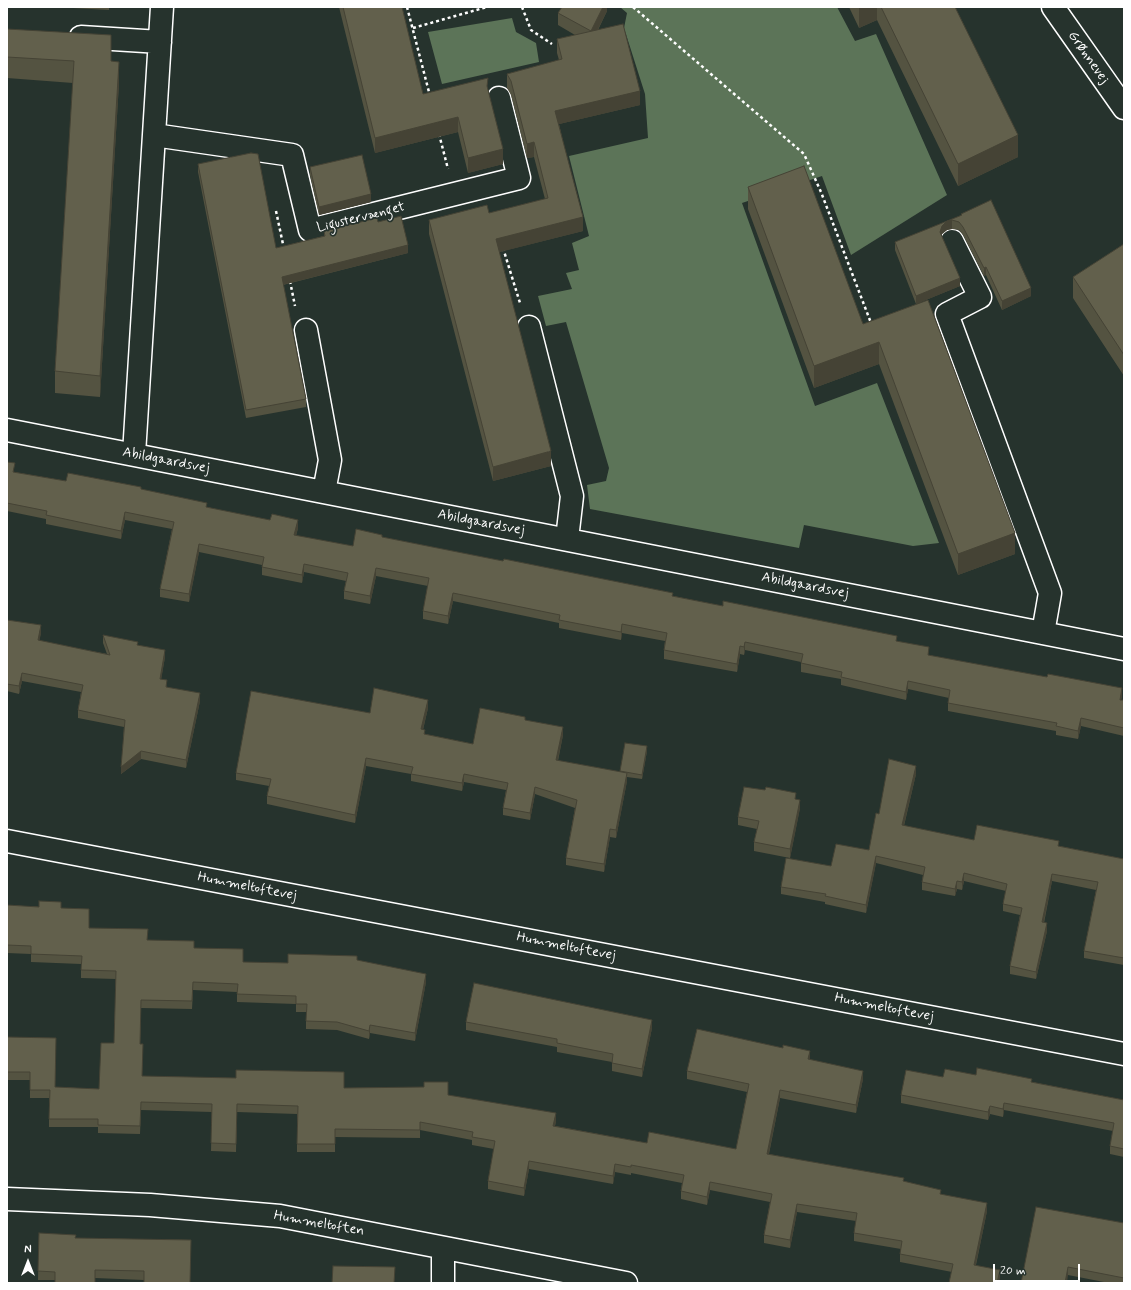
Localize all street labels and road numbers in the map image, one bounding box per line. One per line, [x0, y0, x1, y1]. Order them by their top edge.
street label: Grønnevej [1064, 28, 1112, 88]
street label: Ligustervænget [315, 199, 407, 237]
street label: Abildgaardsvej [121, 444, 211, 478]
street label: Abildgaardsvej [436, 506, 526, 540]
street label: Abildgaardsvej [760, 569, 850, 603]
street label: Hummeltoftevej [196, 869, 298, 905]
street label: Hummeltoftevej [515, 929, 617, 965]
street label: Hummeltoftevej [833, 990, 935, 1026]
street label: Hummeltoften [272, 1208, 366, 1240]

